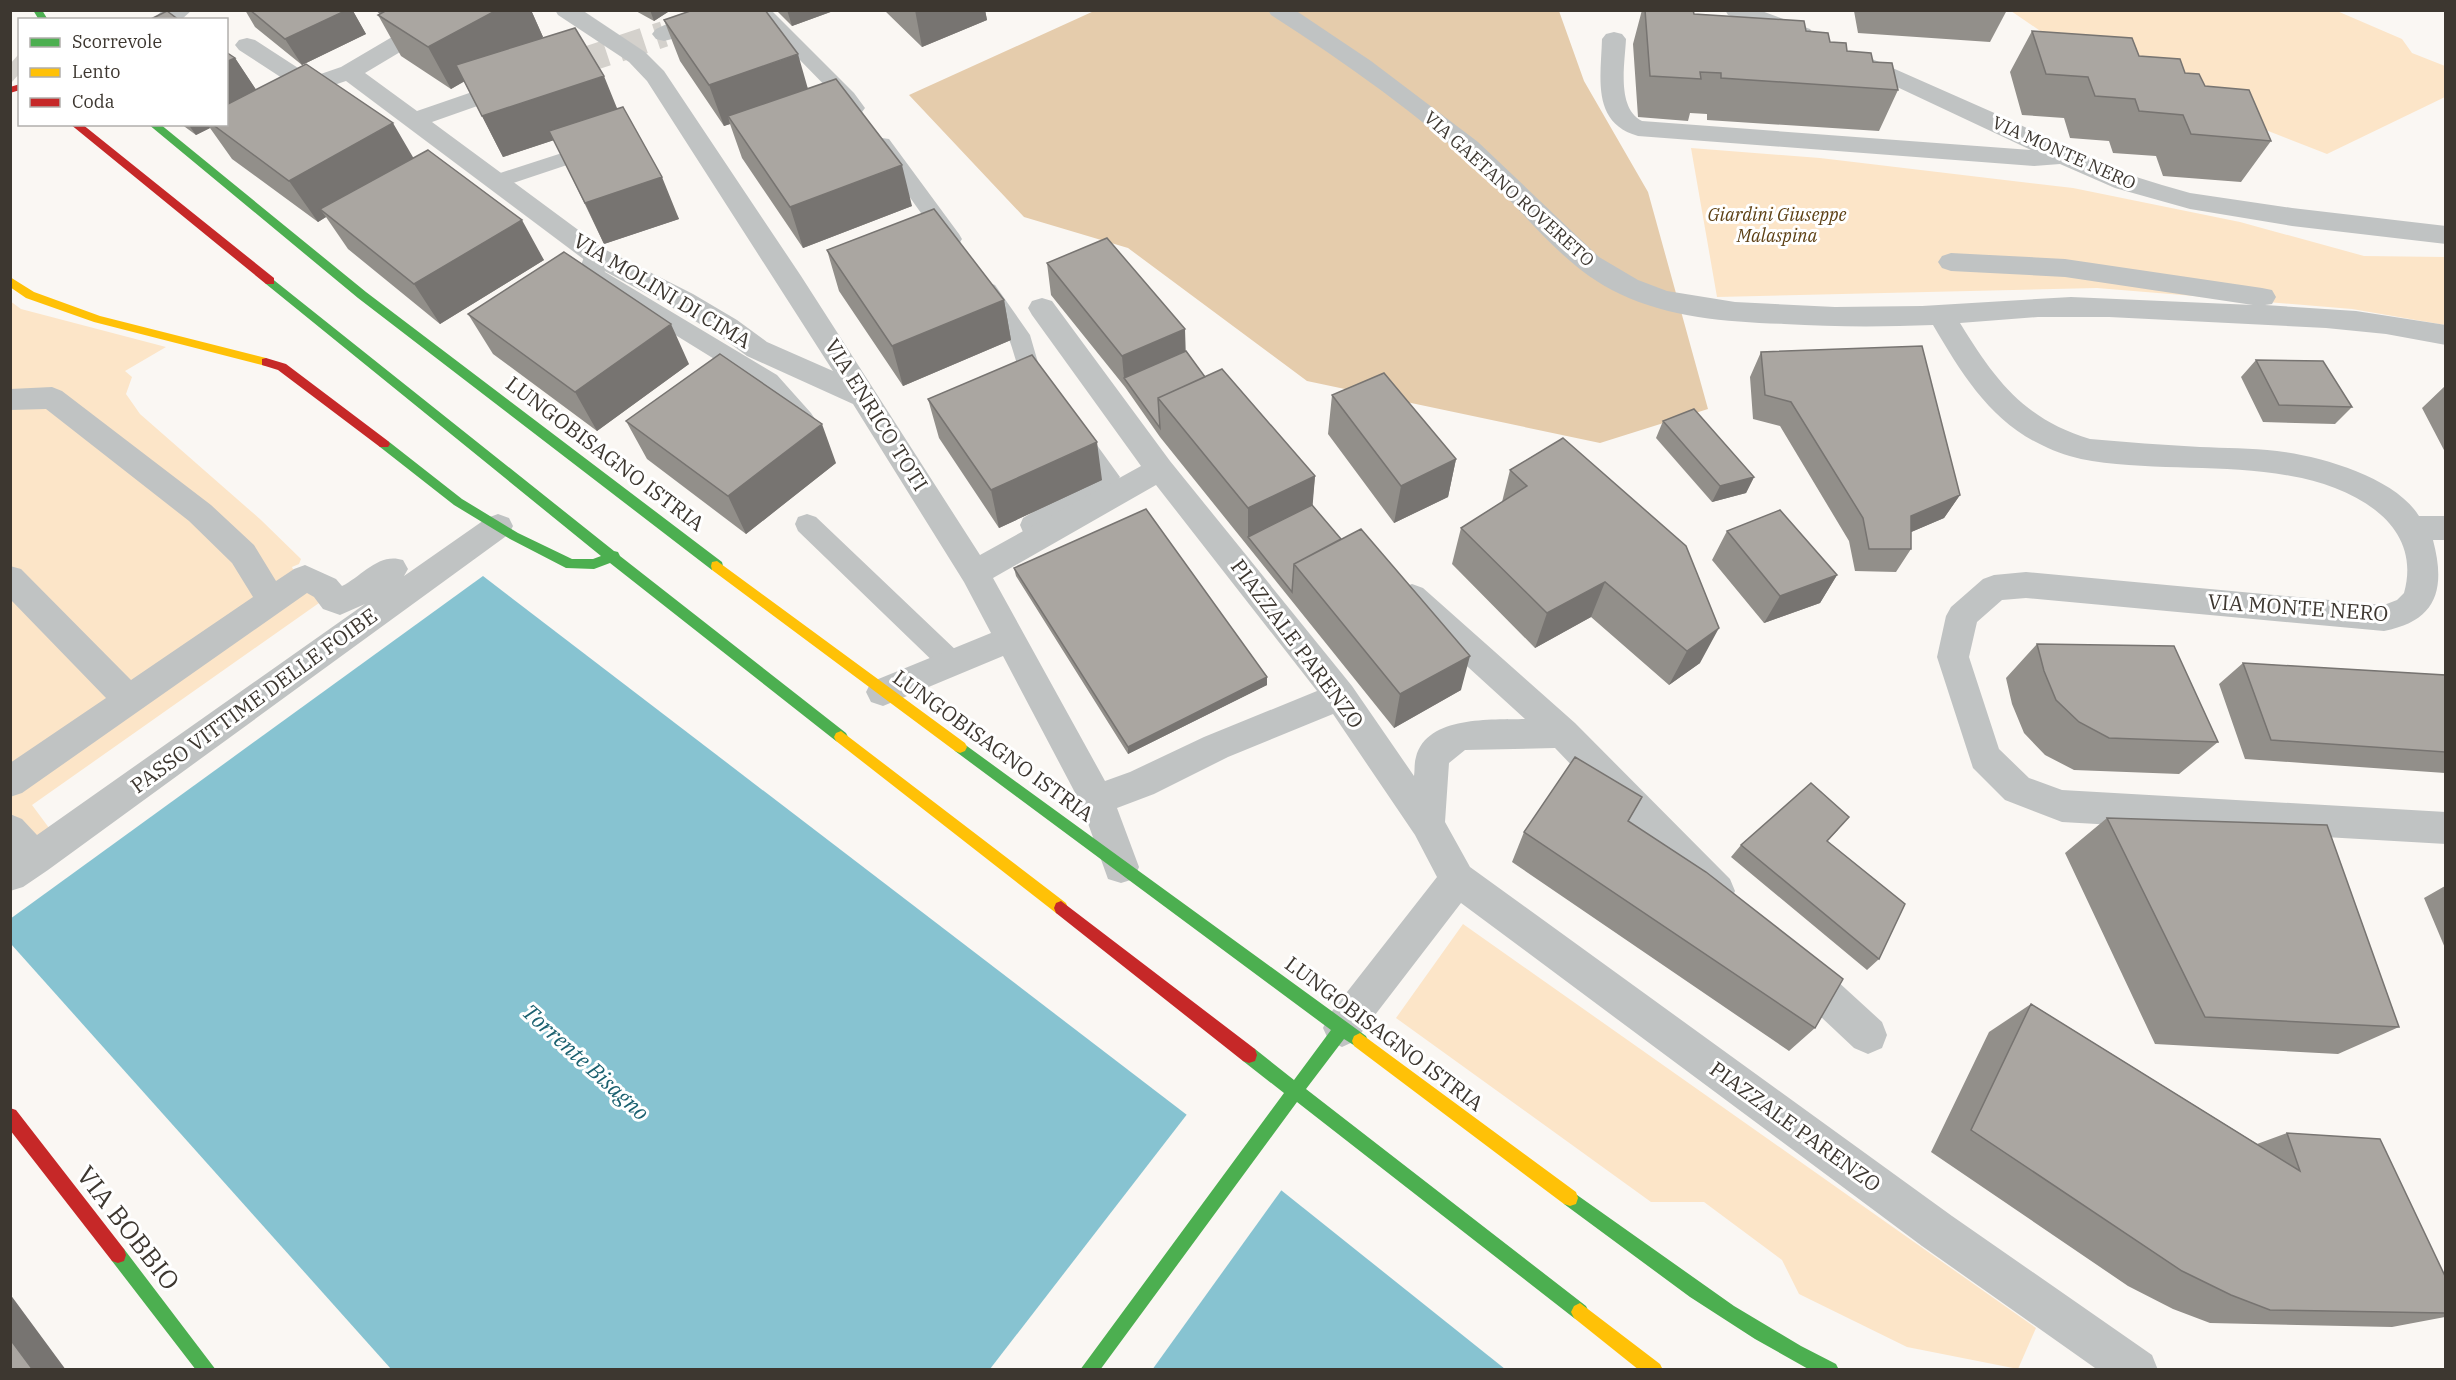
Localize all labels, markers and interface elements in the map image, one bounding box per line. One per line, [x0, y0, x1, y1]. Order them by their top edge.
legend [18, 18, 228, 126]
text: Scorrevole [72, 30, 162, 53]
text: Lento [72, 60, 120, 83]
text: Coda [72, 90, 115, 113]
street label: VIA GAETANO ROVERETO [1419, 106, 1599, 271]
street label: VIA MONTE NERO [1989, 110, 2140, 195]
park label: Giardini Giuseppe Malaspina [1707, 203, 1847, 247]
street label: VIA MOLINI DI CIMA [568, 226, 757, 355]
street label: VIA ENRICO TOTI [819, 333, 935, 496]
street label: LUNGOBISAGNO ISTRIA [501, 369, 711, 537]
street label: PIAZZALE PARENZO [1225, 553, 1371, 734]
street label: VIA MONTE NERO [2207, 587, 2389, 627]
street label: PASSO VITTIME DELLE FOIBE [125, 601, 382, 799]
street label: LUNGOBISAGNO ISTRIA [888, 663, 1100, 828]
street label: LUNGOBISAGNO ISTRIA [1280, 949, 1490, 1117]
water label: Torrente Bisagno [517, 997, 656, 1126]
street label: PIAZZALE PARENZO [1704, 1055, 1887, 1198]
street label: VIA BOBBIO [70, 1158, 188, 1296]

